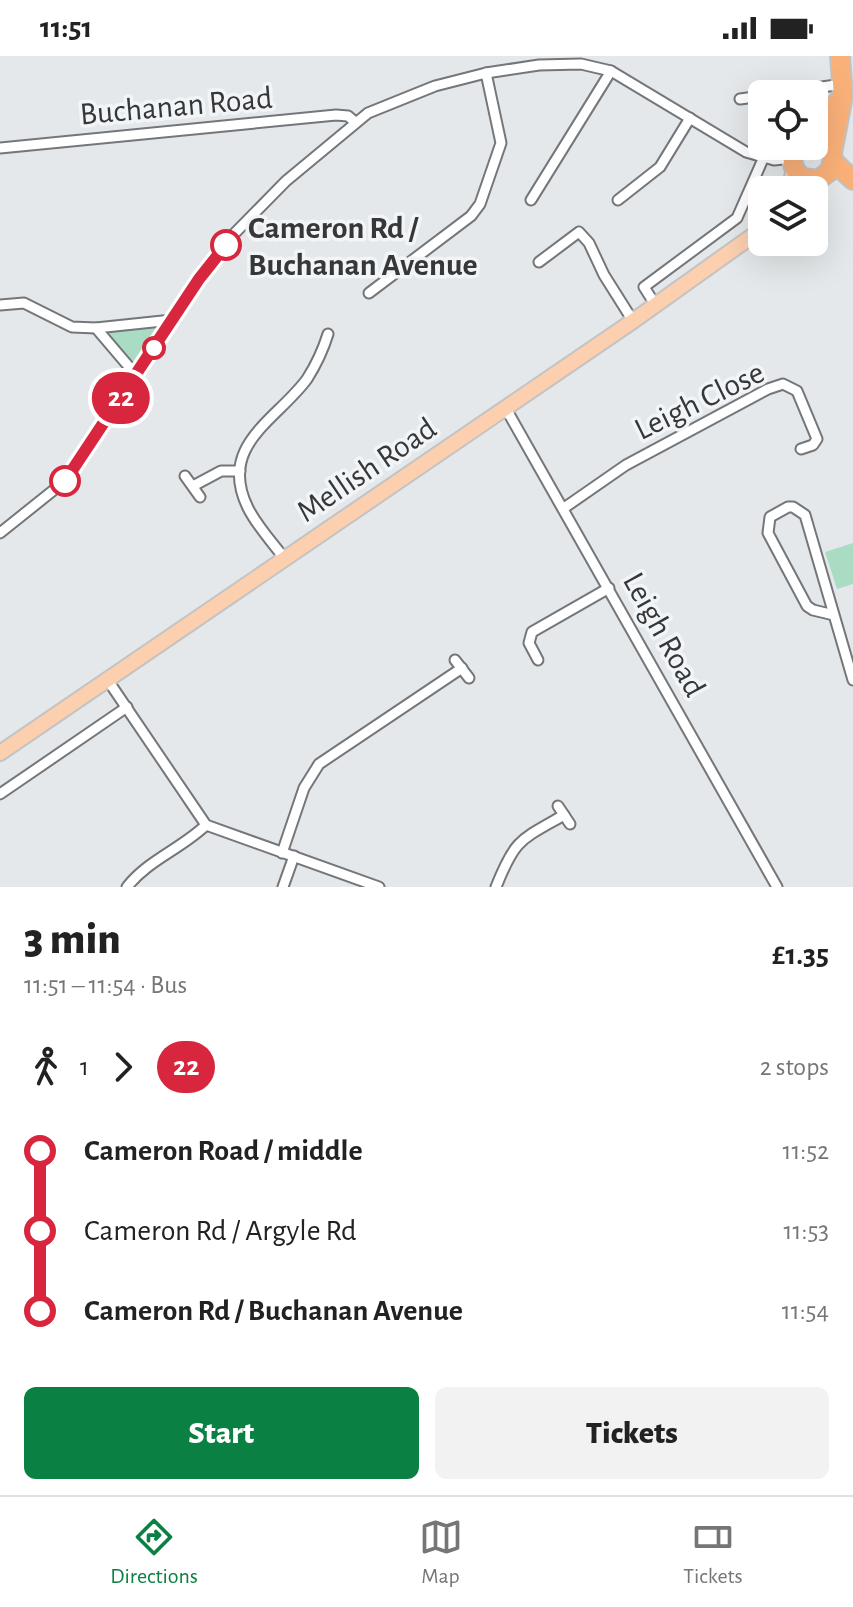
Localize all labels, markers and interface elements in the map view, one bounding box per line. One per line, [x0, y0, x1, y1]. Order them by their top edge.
text: 11:51 [40, 13, 92, 43]
map controls [748, 80, 828, 256]
button: locate [748, 80, 828, 160]
street label: Buchanan Road [78, 82, 274, 130]
button: layers [748, 176, 828, 256]
place label: Cameron Rd / Buchanan Avenue [248, 212, 478, 281]
marker: Cameron Rd / Buchanan Avenue [211, 230, 241, 260]
unlabelled marker [143, 337, 165, 359]
street label: Leigh Close [630, 356, 769, 446]
line badge: 22 [85, 372, 157, 424]
text: 22 [108, 384, 134, 412]
street label: Mellish Road [291, 412, 442, 528]
unlabelled marker [50, 466, 80, 496]
street label: Leigh Road [617, 567, 711, 702]
text: 3 min [24, 918, 121, 962]
text: £1.35 [772, 940, 829, 970]
text: 11:51 – 11:54 · Bus [24, 972, 187, 998]
icon: walk [24, 1045, 68, 1089]
icon: forward [101, 1045, 145, 1089]
text: 22 [173, 1053, 199, 1081]
text: 1 [80, 1054, 89, 1080]
text: 2 stops [760, 1054, 829, 1080]
text: Cameron Road / middle [84, 1136, 363, 1166]
text: 11:52 [782, 1138, 829, 1164]
text: Cameron Rd / Argyle Rd [84, 1216, 357, 1246]
text: 11:53 [784, 1218, 829, 1244]
text: Cameron Rd / Buchanan Avenue [84, 1296, 463, 1326]
text: 11:54 [782, 1298, 829, 1324]
button: Start [24, 1387, 419, 1479]
button: Tickets [435, 1387, 829, 1479]
tab: Directions [110, 1515, 198, 1589]
tab: Map [419, 1515, 463, 1589]
tab: Tickets [683, 1515, 743, 1589]

